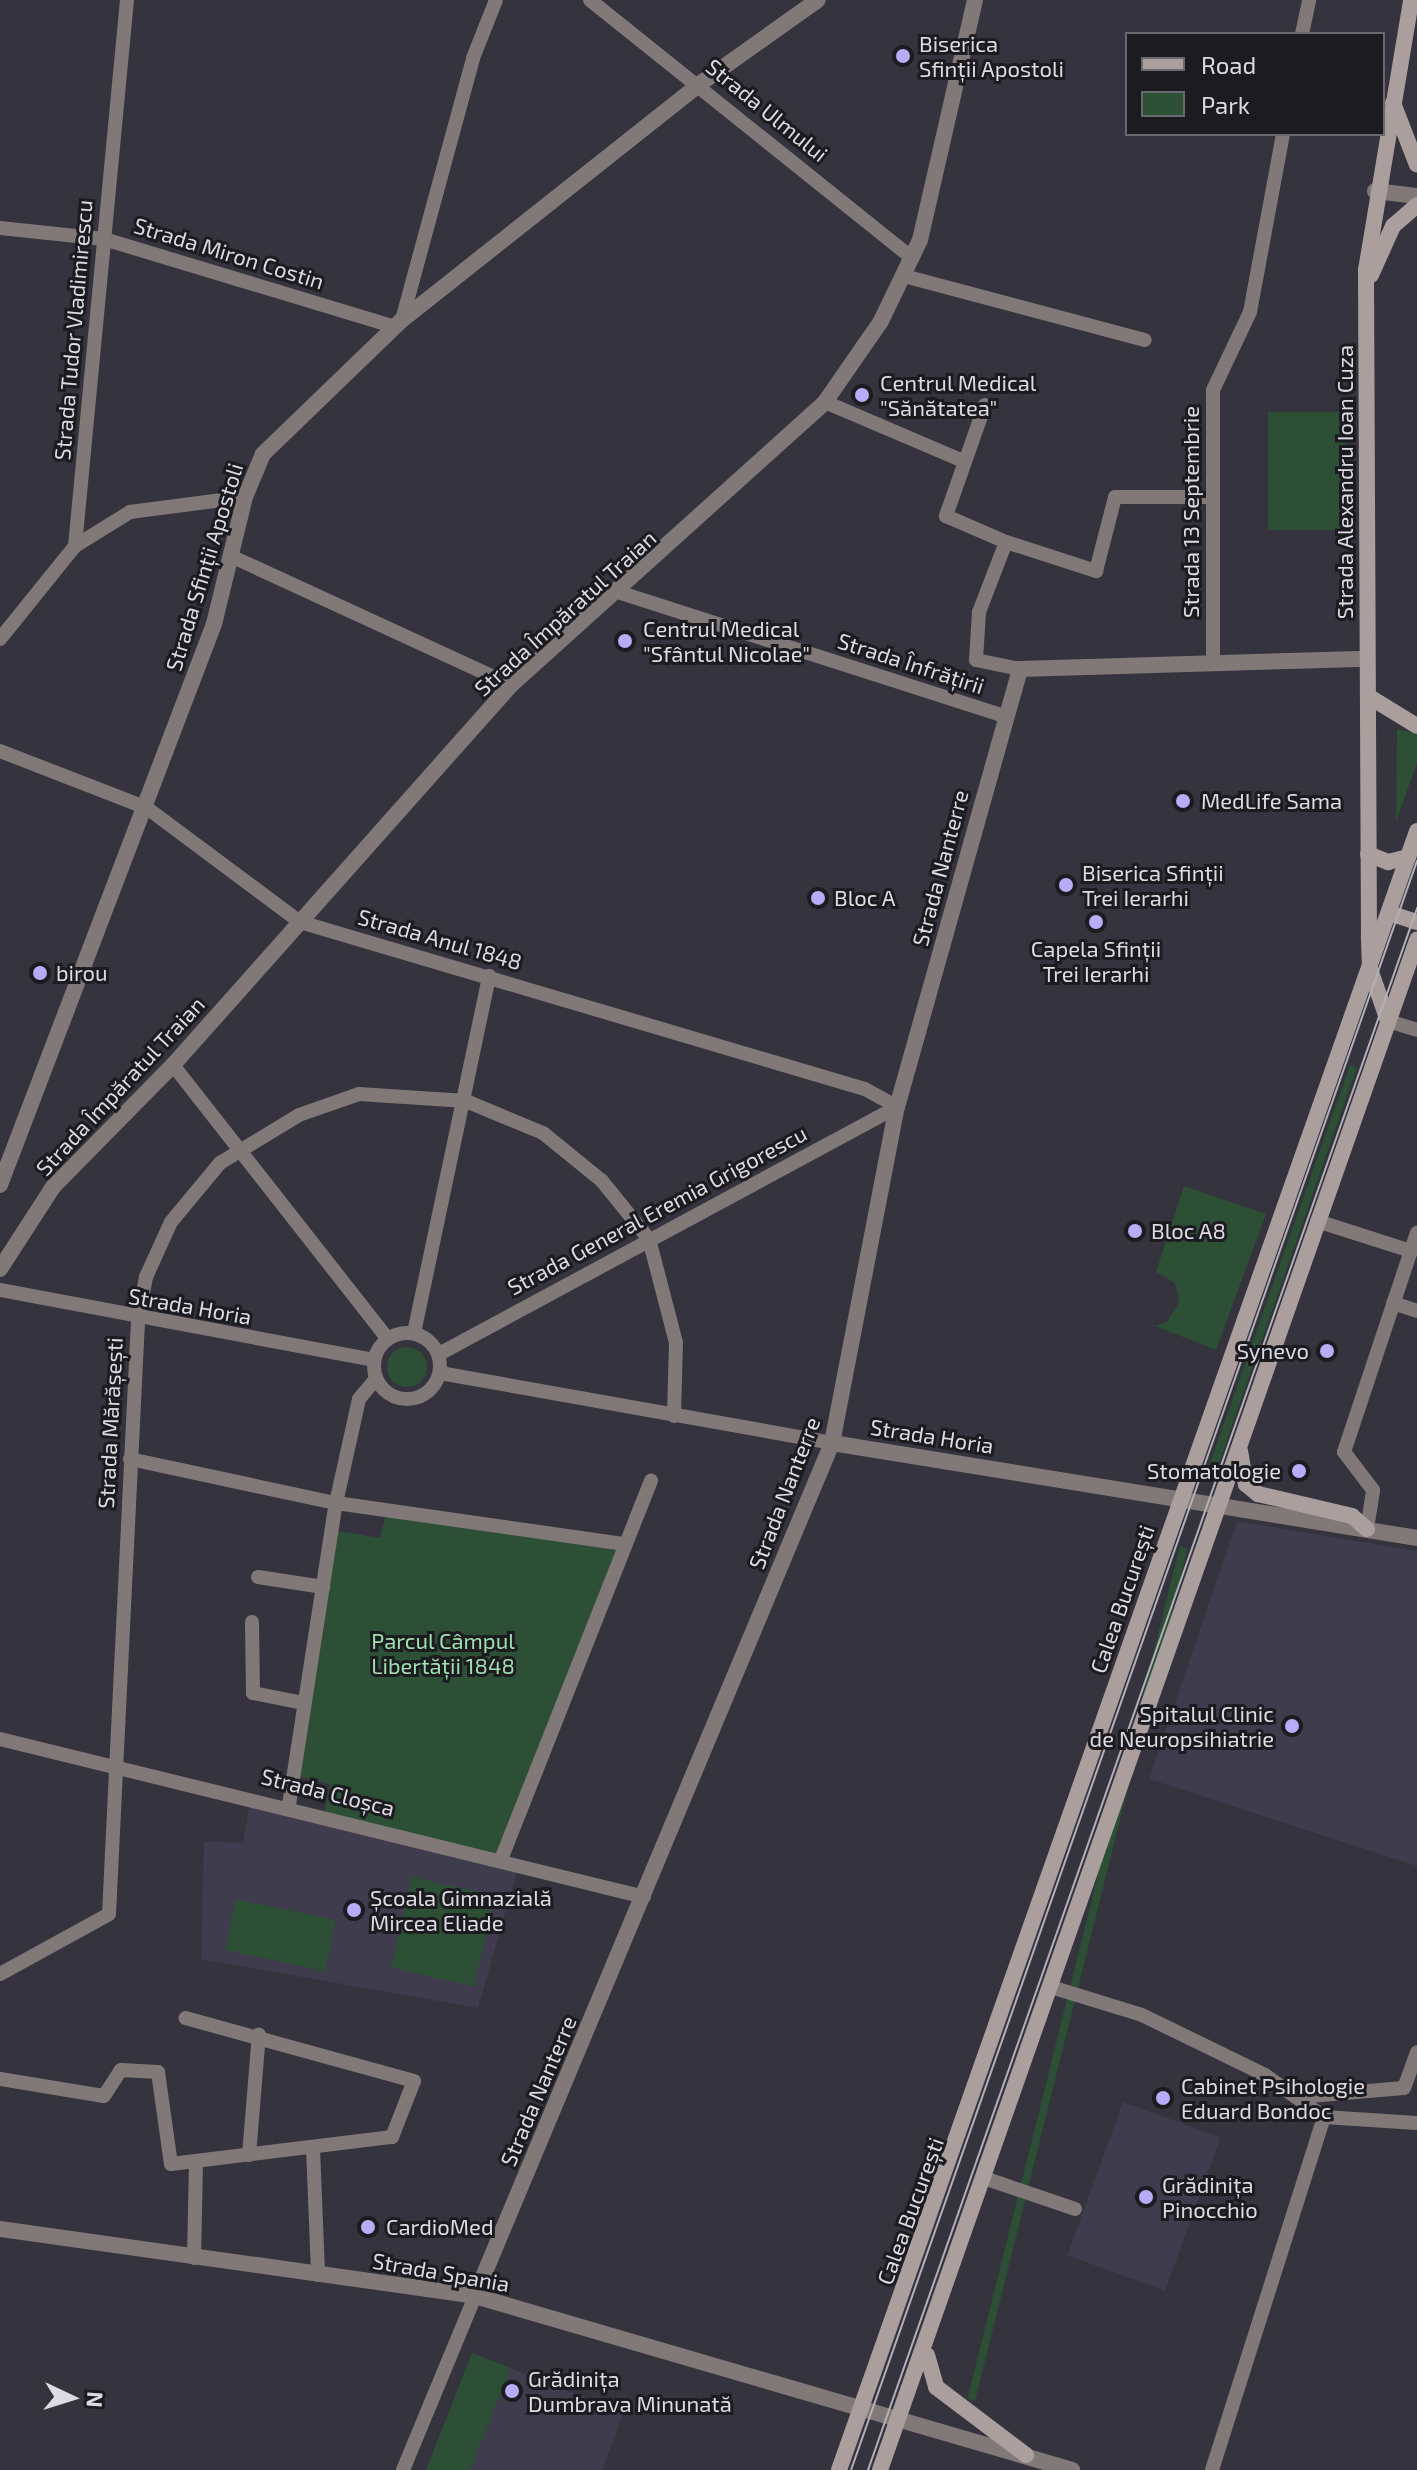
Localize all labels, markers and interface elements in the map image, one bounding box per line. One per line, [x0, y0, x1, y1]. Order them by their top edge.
place label: Biserica Sfinții Apostoli [919, 30, 1065, 82]
legend [1125, 32, 1385, 136]
marker: Biserica Sfinții Apostoli [894, 47, 912, 65]
text: Road [1201, 50, 1256, 79]
street label: Strada Ulmului [701, 53, 833, 167]
text: Park [1201, 90, 1250, 119]
street label: Strada Tudor Vladimirescu [48, 198, 98, 462]
street label: Strada Miron Costin [131, 212, 327, 294]
street label: Strada Alexandru Ioan Cuza [1332, 345, 1358, 619]
place label: Centrul Medical "Sănătatea" [880, 369, 1037, 420]
marker: Centrul Medical "Sănătatea" [851, 384, 873, 406]
street label: Strada 13 Septembrie [1178, 406, 1204, 618]
street label: Strada Sfinții Apostoli [160, 460, 248, 674]
street label: Strada Împăratul Traian [468, 524, 662, 702]
place label: Centrul Medical "Sfântul Nicolae" [643, 615, 811, 666]
street label: Strada Înfrățirii [834, 627, 988, 699]
marker: Centrul Medical "Sfântul Nicolae" [614, 630, 636, 652]
street label: Strada Nanterre [906, 787, 974, 949]
place label: MedLife Sama [1201, 788, 1342, 814]
marker: MedLife Sama [1172, 790, 1194, 812]
place label: Biserica Sfinții Trei Ierarhi [1082, 859, 1224, 910]
marker: Biserica Sfinții Trei Ierarhi [1057, 876, 1075, 894]
place label: Bloc A [834, 885, 896, 911]
marker: Bloc A [809, 889, 827, 907]
street label: Strada Anul 1848 [354, 903, 526, 975]
marker: Capela Sfinții Trei Ierarhi [1087, 913, 1105, 931]
place label: Capela Sfinții Trei Ierarhi [1031, 935, 1161, 986]
place label: birou [56, 960, 108, 986]
marker: birou [31, 964, 49, 982]
street label: Strada Împăratul Traian [30, 991, 210, 1181]
street label: Strada General Eremia Grigorescu [503, 1120, 811, 1300]
place label: Bloc A8 [1151, 1218, 1226, 1244]
marker: Bloc A8 [1126, 1222, 1144, 1240]
street label: Strada Horia [126, 1282, 254, 1330]
street label: Strada Mărășești [92, 1337, 128, 1509]
place label: Synevo [1237, 1338, 1309, 1364]
marker: Synevo [1316, 1340, 1338, 1362]
street label: Strada Nanterre [743, 1413, 825, 1573]
street label: Strada Horia [868, 1413, 996, 1459]
place label: Stomatologie [1147, 1458, 1281, 1484]
marker: Stomatologie [1288, 1460, 1310, 1482]
street label: Calea București [1084, 1522, 1160, 1676]
park label: Parcul Câmpul Libertății 1848 [371, 1627, 515, 1678]
place label: Spitalul Clinic de Neuropsihiatrie [1090, 1700, 1274, 1752]
marker: Spitalul Clinic de Neuropsihiatrie [1281, 1715, 1303, 1737]
street label: Strada Cloșca [259, 1763, 397, 1821]
place label: Școala Gimnazială Mircea Eliade [370, 1884, 552, 1936]
marker: Școala Gimnazială Mircea Eliade [345, 1901, 363, 1919]
street label: Strada Nanterre [494, 2012, 582, 2170]
place label: Cabinet Psihologie Eduard Bondoc [1181, 2072, 1365, 2124]
marker: Cabinet Psihologie Eduard Bondoc [1152, 2087, 1174, 2109]
street label: Calea București [871, 2134, 949, 2288]
place label: Grădinița Pinocchio [1162, 2171, 1258, 2222]
marker: Grădinița Pinocchio [1137, 2188, 1155, 2206]
place label: CardioMed [386, 2214, 493, 2240]
marker: CardioMed [357, 2216, 379, 2238]
street label: Strada Spania [370, 2247, 512, 2297]
north arrow [32, 2358, 112, 2438]
place label: Grădinița Dumbrava Minunată [528, 2365, 732, 2416]
marker: Grădinița Dumbrava Minunată [503, 2382, 521, 2400]
text: N [82, 2391, 109, 2408]

